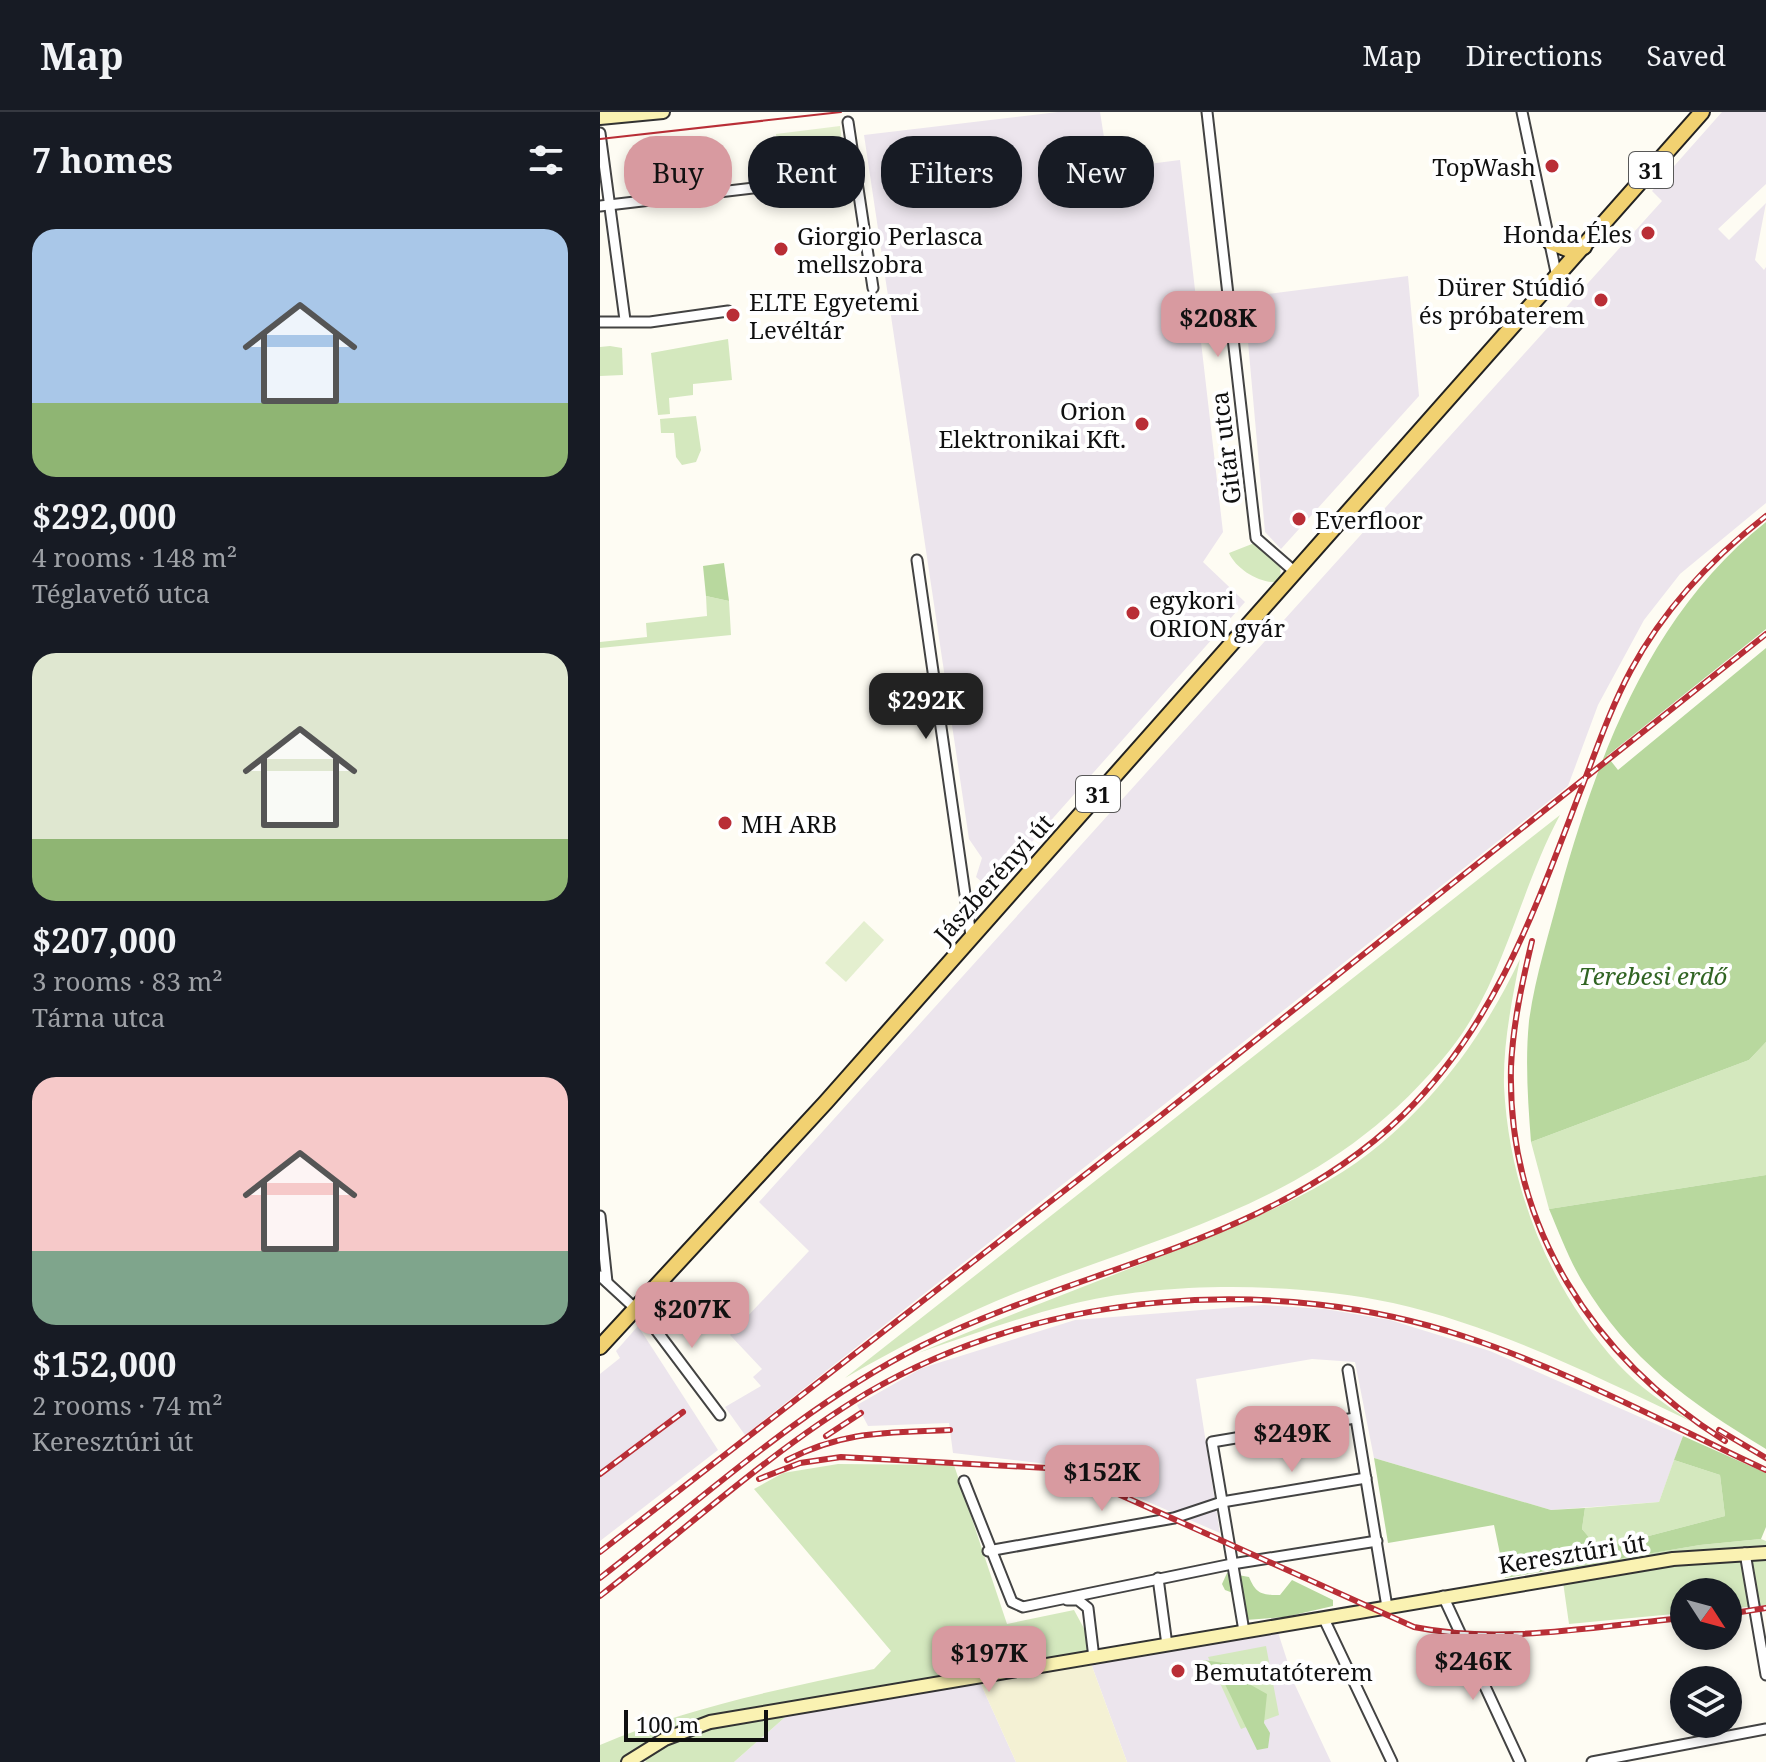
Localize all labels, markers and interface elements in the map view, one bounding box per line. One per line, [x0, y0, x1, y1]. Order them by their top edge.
text: Map [40, 29, 124, 81]
text: Map [1362, 36, 1422, 74]
text: Directions [1466, 36, 1603, 74]
text: Saved [1647, 36, 1726, 74]
chip: Buy [624, 136, 732, 208]
chip: Rent [748, 136, 865, 208]
chip: Filters [881, 136, 1022, 208]
chip: New [1038, 136, 1154, 208]
text: 7 homes [32, 137, 173, 183]
icon: filters [524, 138, 568, 182]
place label: TopWash [1432, 150, 1536, 183]
road number: 31 [1629, 152, 1673, 188]
marker: TopWash [1543, 157, 1561, 175]
place label: Honda Éles [1503, 217, 1632, 250]
place label: Giorgio Perlasca mellszobra [797, 219, 983, 280]
marker: Honda Éles [1639, 224, 1657, 242]
marker: Giorgio Perlasca mellszobra [772, 240, 790, 258]
place label: Dürer Stúdió és próbaterem [1419, 270, 1585, 331]
icon: home [228, 281, 372, 425]
place label: ELTE Egyetemi Levéltár [749, 285, 919, 346]
pin: $208K [1162, 291, 1274, 359]
marker: Dürer Stúdió és próbaterem [1592, 291, 1610, 309]
text: $208K [1179, 299, 1257, 335]
marker: ELTE Egyetemi Levéltár [724, 306, 742, 324]
street label: Gitár utca [1202, 390, 1248, 506]
place label: Orion Elektronikai Kft. [938, 394, 1126, 455]
marker: Orion Elektronikai Kft. [1133, 415, 1151, 433]
text: $292,000 [32, 493, 176, 539]
place label: Everfloor [1315, 503, 1423, 536]
marker: Everfloor [1290, 510, 1308, 528]
text: 4 rooms · 148 m² [32, 539, 237, 575]
text: Téglavető utca [32, 575, 210, 611]
place label: egykori ORION gyár [1149, 583, 1285, 644]
marker: egykori ORION gyár [1124, 604, 1142, 622]
pin: $292K [870, 673, 982, 741]
text: $292K [887, 681, 965, 717]
icon: home [228, 705, 372, 849]
road number: 31 [1076, 776, 1120, 812]
street label: Jászberényi út [926, 806, 1060, 950]
place label: MH ARB [741, 807, 837, 840]
marker: MH ARB [716, 814, 734, 832]
text: $207,000 [32, 917, 176, 963]
park label: Terebesi erdő [1579, 959, 1729, 992]
text: 3 rooms · 83 m² [32, 963, 223, 999]
text: Tárna utca [32, 999, 165, 1035]
icon: home [228, 1129, 372, 1273]
pin: $207K [636, 1282, 748, 1350]
text: $207K [653, 1290, 731, 1326]
text: $152,000 [32, 1341, 176, 1387]
text: 2 rooms · 74 m² [32, 1387, 223, 1423]
pin: $249K [1236, 1406, 1348, 1474]
text: $249K [1253, 1414, 1331, 1450]
text: Keresztúri út [32, 1423, 193, 1459]
pin: $152K [1046, 1445, 1158, 1513]
text: $152K [1063, 1453, 1141, 1489]
street label: Keresztúri út [1496, 1525, 1648, 1581]
north arrow [1670, 1578, 1742, 1650]
map controls [1670, 1578, 1742, 1738]
pin: $197K [933, 1626, 1045, 1694]
text: $197K [950, 1634, 1028, 1670]
pin: $246K [1417, 1634, 1529, 1702]
text: $246K [1434, 1642, 1512, 1678]
place label: Bemutatóterem [1194, 1655, 1373, 1688]
marker: Bemutatóterem [1169, 1662, 1187, 1680]
button: layers [1670, 1666, 1742, 1738]
scale bar [624, 1706, 768, 1742]
text: 100 m [636, 1709, 699, 1739]

